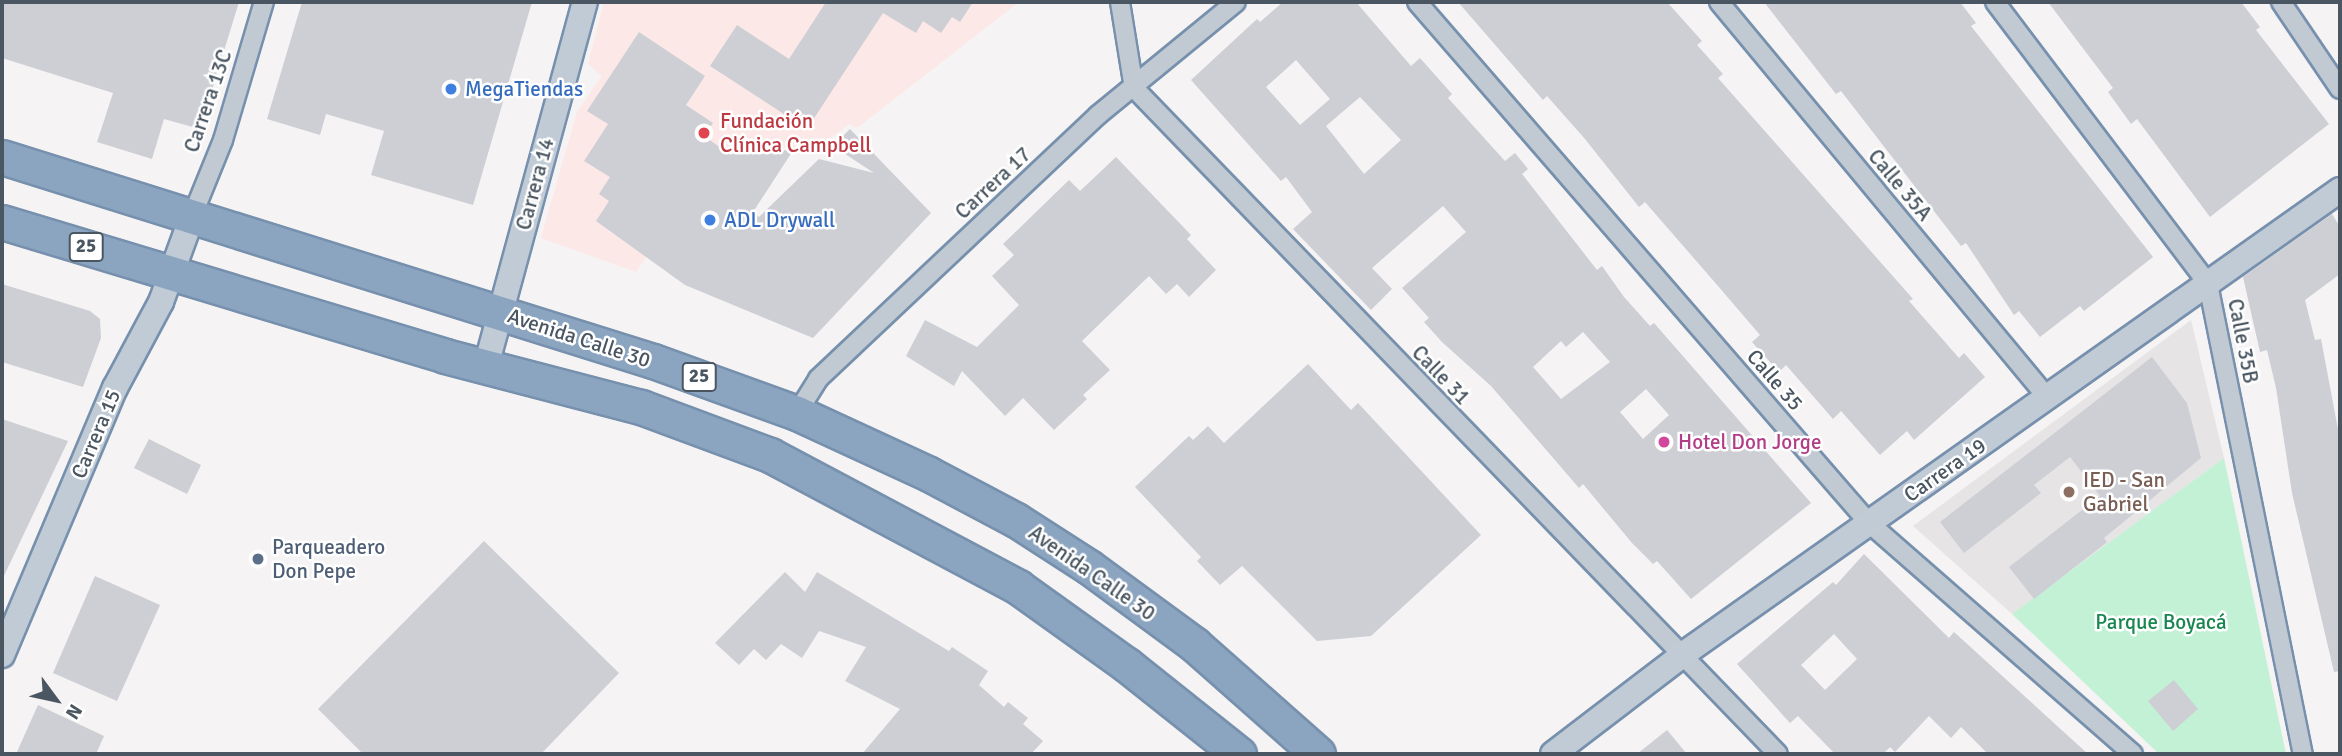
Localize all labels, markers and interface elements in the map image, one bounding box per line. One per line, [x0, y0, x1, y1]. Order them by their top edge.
street label: Carrera 13C [179, 46, 237, 156]
place label: MegaTiendas [465, 76, 583, 102]
marker: MegaTiendas [443, 81, 459, 97]
place label: Fundación Clínica Campbell [720, 108, 871, 158]
marker: Fundación Clínica Campbell [694, 123, 714, 143]
street label: Carrera 14 [511, 135, 559, 233]
street label: Carrera 17 [950, 142, 1036, 224]
street label: Calle 35A [1863, 144, 1937, 226]
place label: ADL Drywall [724, 207, 835, 233]
marker: ADL Drywall [702, 212, 718, 228]
road number: 25 [68, 232, 104, 262]
street label: Calle 35B [2222, 297, 2264, 385]
street label: Avenida Calle 30 [504, 303, 654, 373]
street label: Calle 31 [1407, 340, 1475, 410]
street label: Calle 35 [1742, 344, 1808, 416]
road number: 25 [682, 362, 716, 392]
street label: Carrera 15 [66, 386, 126, 482]
place label: Hotel Don Jorge [1678, 429, 1821, 455]
street label: Carrera 19 [1899, 433, 1991, 507]
marker: Hotel Don Jorge [1656, 434, 1672, 450]
place label: IED - San Gabriel [2083, 467, 2165, 517]
marker: IED - San Gabriel [2061, 484, 2077, 500]
street label: Avenida Calle 30 [1024, 520, 1160, 626]
place label: Parqueadero Don Pepe [272, 534, 385, 584]
marker: Parqueadero Don Pepe [250, 551, 266, 567]
park label: Parque Boyacá [2095, 609, 2227, 635]
north arrow [21, 665, 91, 735]
text: N [60, 699, 87, 724]

